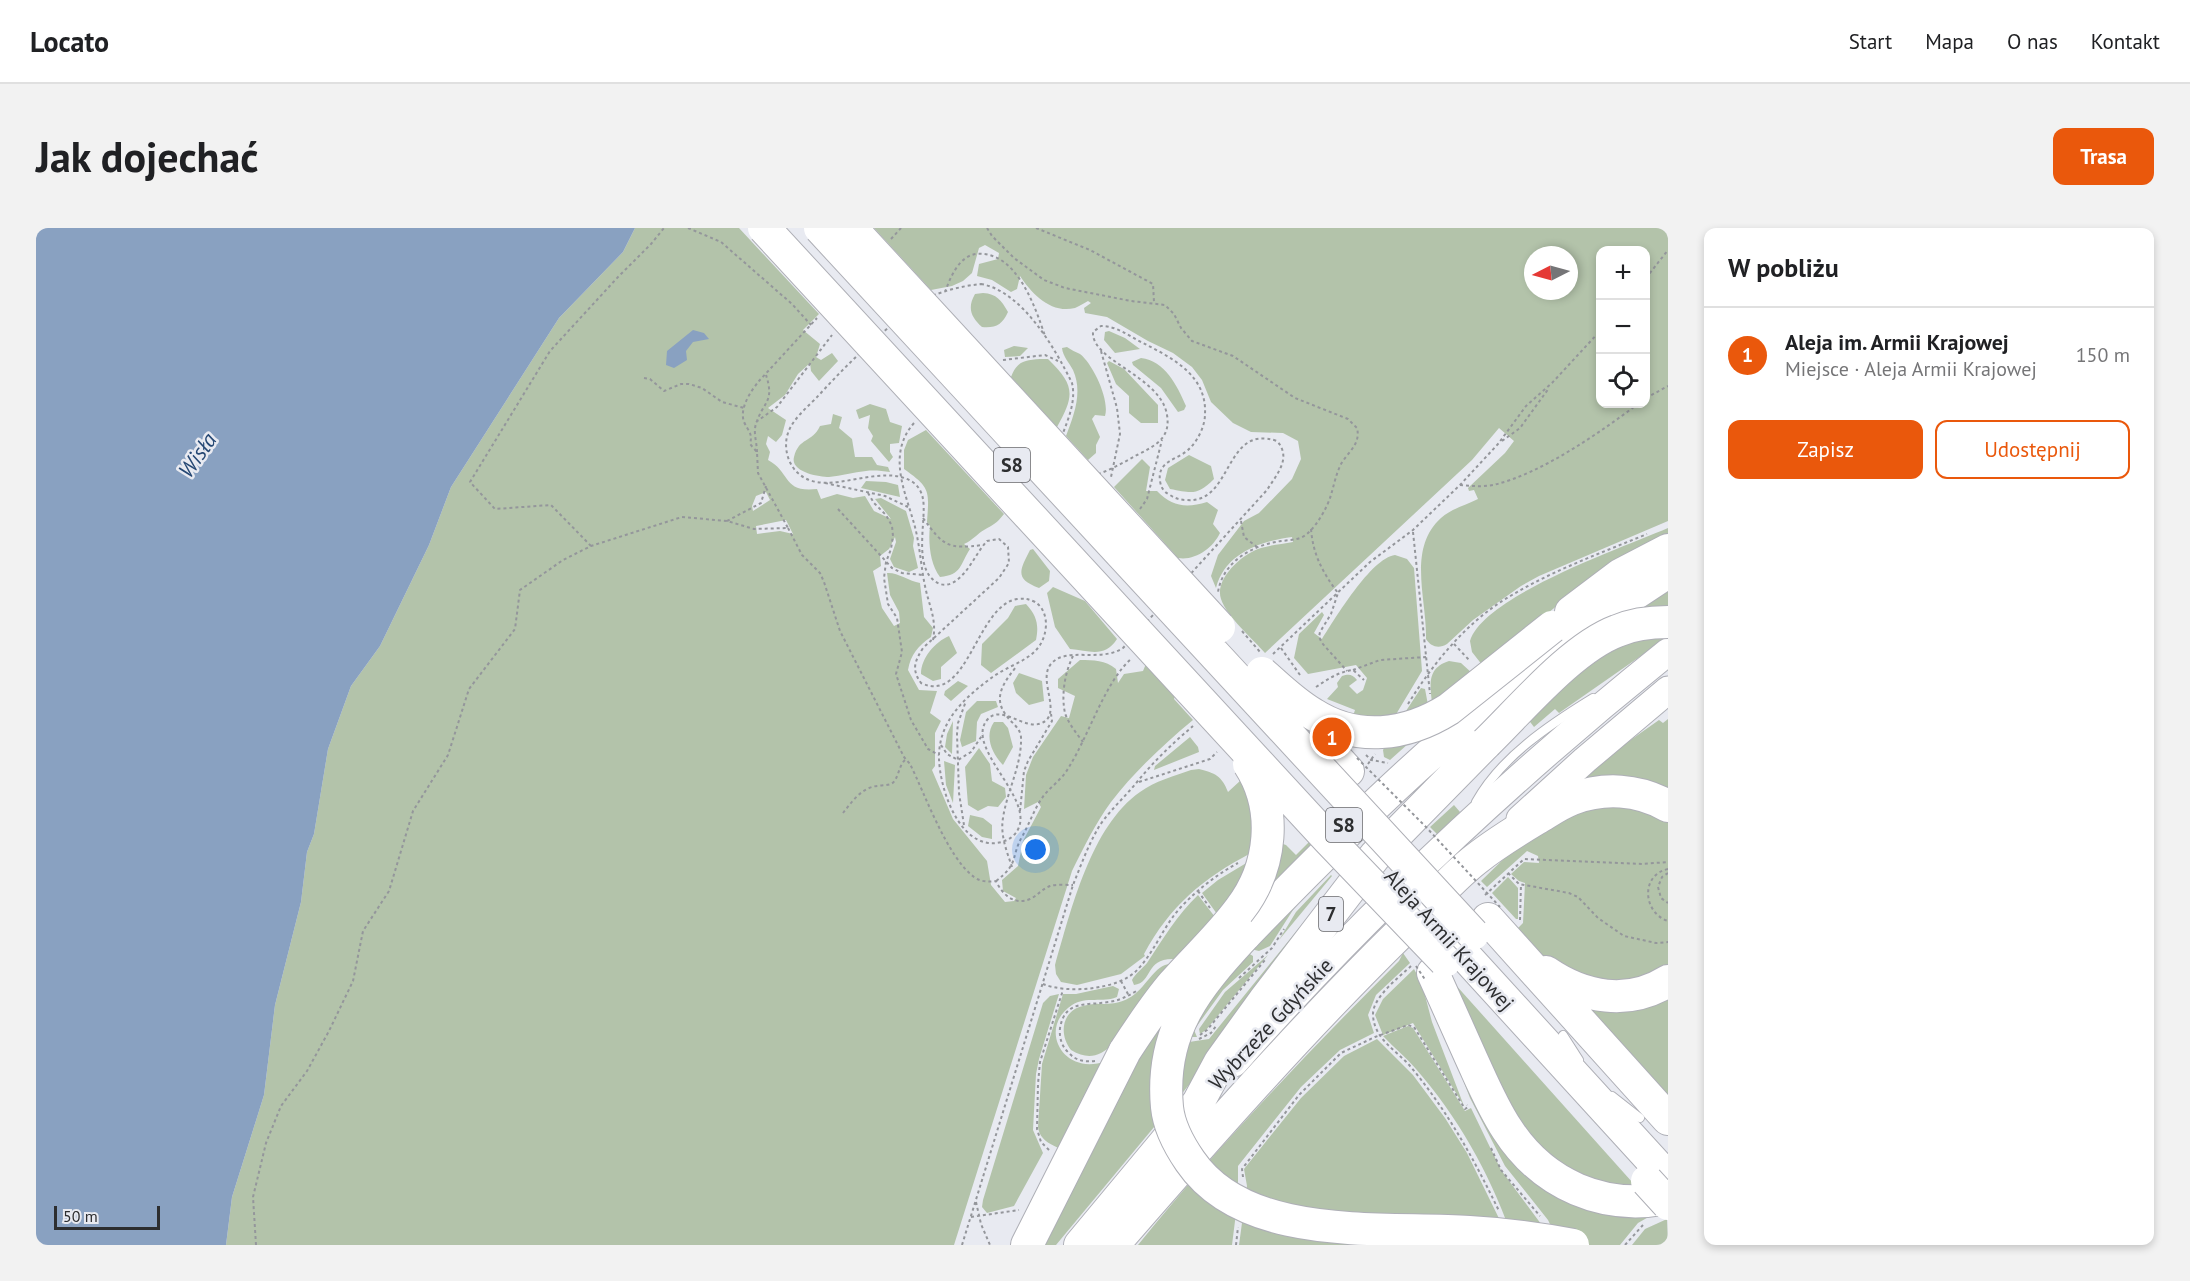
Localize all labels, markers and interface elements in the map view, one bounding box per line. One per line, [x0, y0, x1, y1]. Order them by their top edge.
text: Locato [30, 23, 109, 60]
text: Start [1849, 28, 1892, 55]
text: Mapa [1925, 28, 1974, 55]
text: O nas [2007, 28, 2058, 55]
text: Kontakt [2091, 28, 2160, 55]
button: Trasa [2053, 128, 2154, 185]
text: Jak dojechać [36, 129, 259, 184]
north arrow [1524, 246, 1578, 300]
map controls [1596, 246, 1650, 408]
button: + [1596, 246, 1650, 300]
text: W pobliżu [1728, 251, 1839, 284]
button: − [1596, 300, 1650, 354]
text: Aleja im. Armii Krajowej [1785, 328, 2009, 356]
text: 1 [1742, 342, 1753, 368]
text: 150 m [2076, 342, 2130, 368]
button: locate [1596, 354, 1650, 408]
text: Miejsce · Aleja Armii Krajowej [1785, 356, 2037, 382]
button: Zapisz [1728, 420, 1923, 479]
button: Udostępnij [1935, 420, 2130, 479]
water label: Wisła [172, 427, 223, 483]
road number: S8 [994, 448, 1030, 482]
pin: 1 [1312, 714, 1352, 760]
road number: S8 [1326, 808, 1362, 842]
your location [1021, 835, 1050, 864]
street label: Aleja Armii Krajowej [1379, 863, 1520, 1016]
road number: 7 [1319, 897, 1343, 931]
street label: Wybrzeże Gdyńskie [1203, 952, 1339, 1095]
scale bar [54, 1203, 160, 1230]
text: 50 m [63, 1206, 98, 1226]

